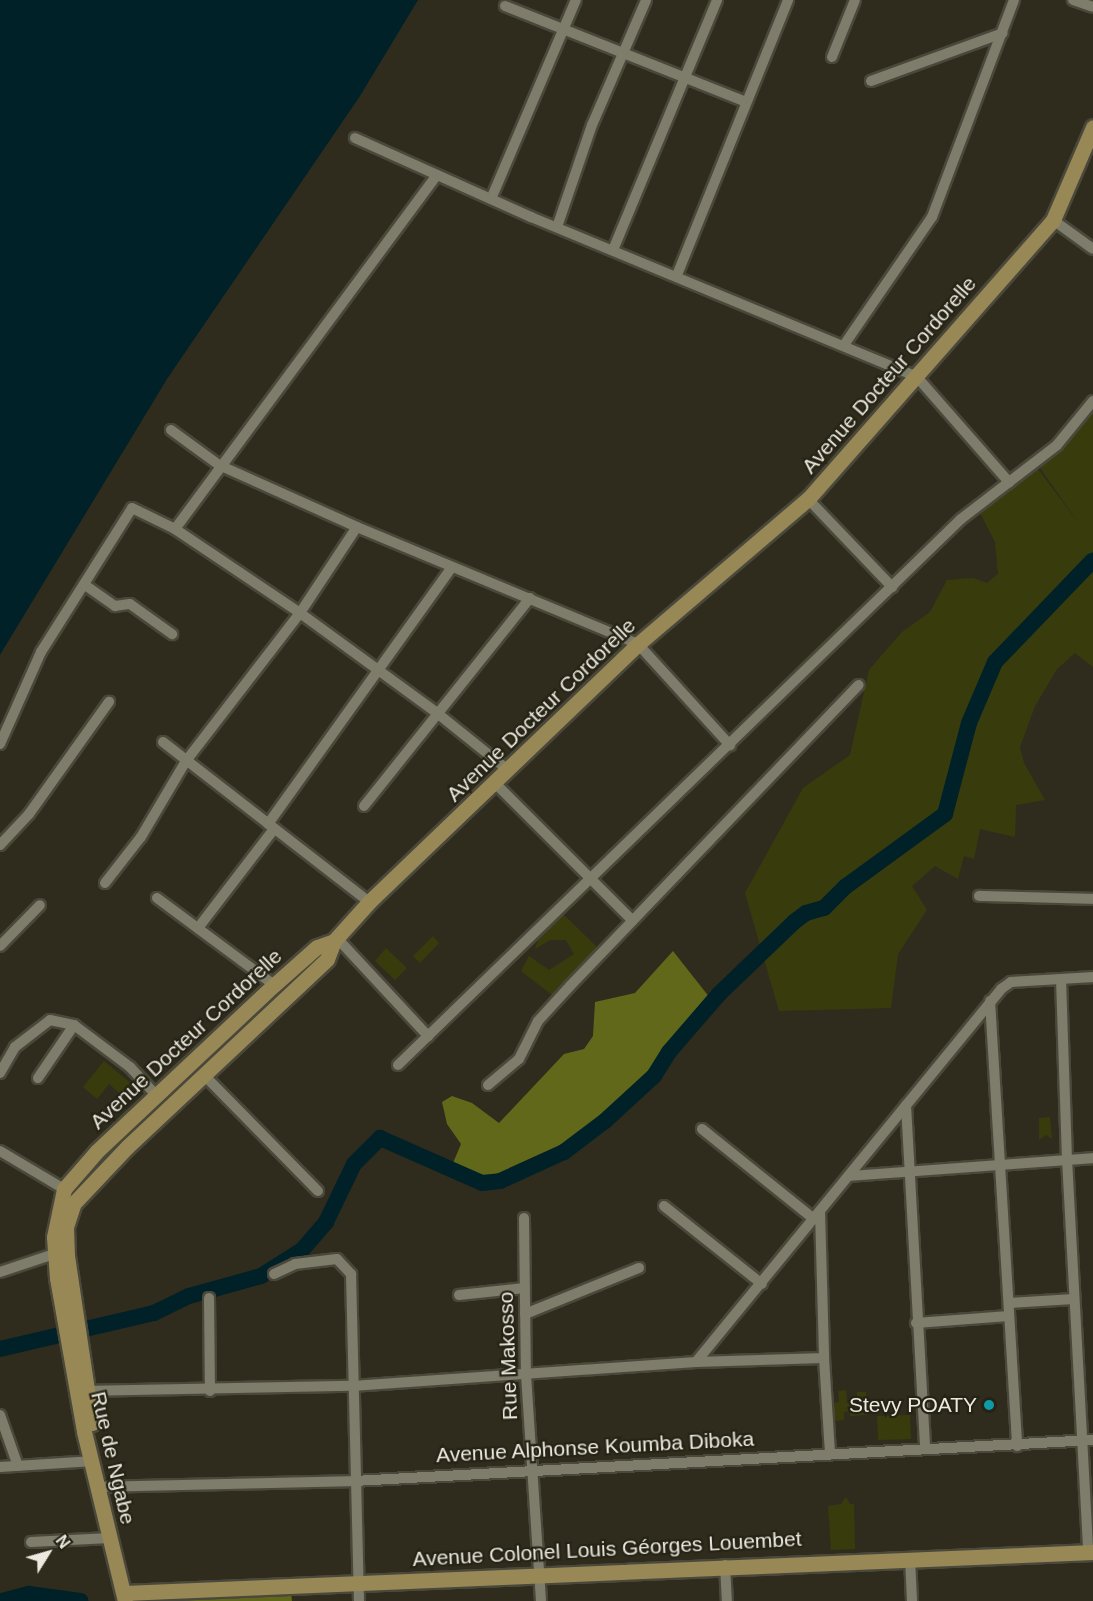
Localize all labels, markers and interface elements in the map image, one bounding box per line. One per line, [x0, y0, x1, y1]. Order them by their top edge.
street label: Avenue Docteur Cordorelle [797, 271, 981, 479]
street label: Avenue Docteur Cordorelle [441, 613, 641, 807]
street label: Avenue Docteur Cordorelle [85, 944, 287, 1134]
street label: Rue Makosso [493, 1291, 523, 1421]
street label: Rue de Ngabe [85, 1389, 141, 1527]
place label: Stevy POATY [849, 1392, 977, 1418]
marker: Stevy POATY [982, 1398, 996, 1412]
street label: Avenue Alphonse Koumba Diboka [435, 1426, 755, 1468]
north arrow [18, 1523, 78, 1583]
street label: Avenue Colonel Louis Géorges Louembet [412, 1526, 802, 1572]
text: N [53, 1532, 73, 1552]

